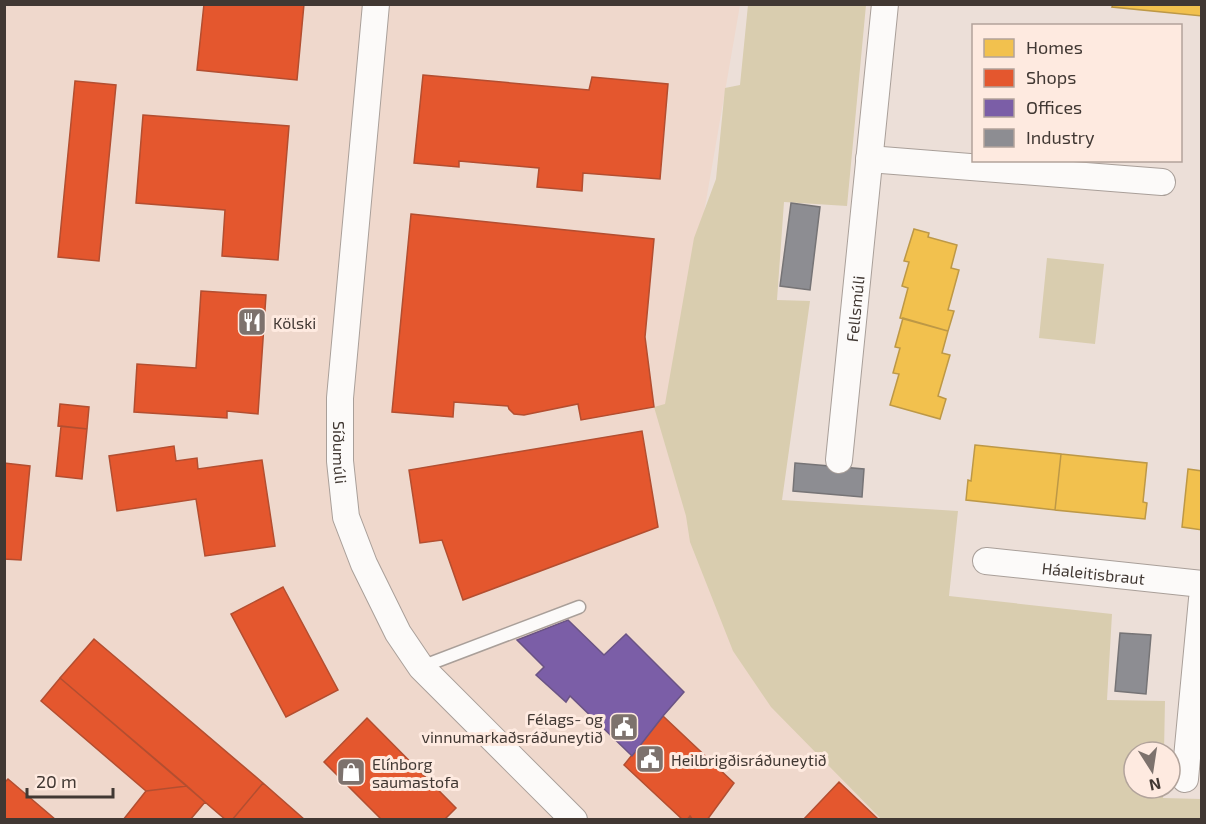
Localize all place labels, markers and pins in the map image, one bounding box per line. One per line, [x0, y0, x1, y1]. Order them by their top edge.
restaurant icon: Kölski [236, 306, 268, 338]
place label: Kölski [273, 313, 316, 332]
place label: Félags- og vinnumarkaðsráðuneytið [421, 709, 603, 746]
public building icon: Félags- og vinnumarkaðsráðuneytið [608, 711, 640, 743]
public building icon: Heilbrigðisráðuneytið [634, 743, 666, 775]
place label: Heilbrigðisráðuneytið [671, 750, 827, 769]
place label: Elínborg saumastofa [372, 754, 459, 791]
shop icon: Elínborg saumastofa [335, 756, 367, 788]

